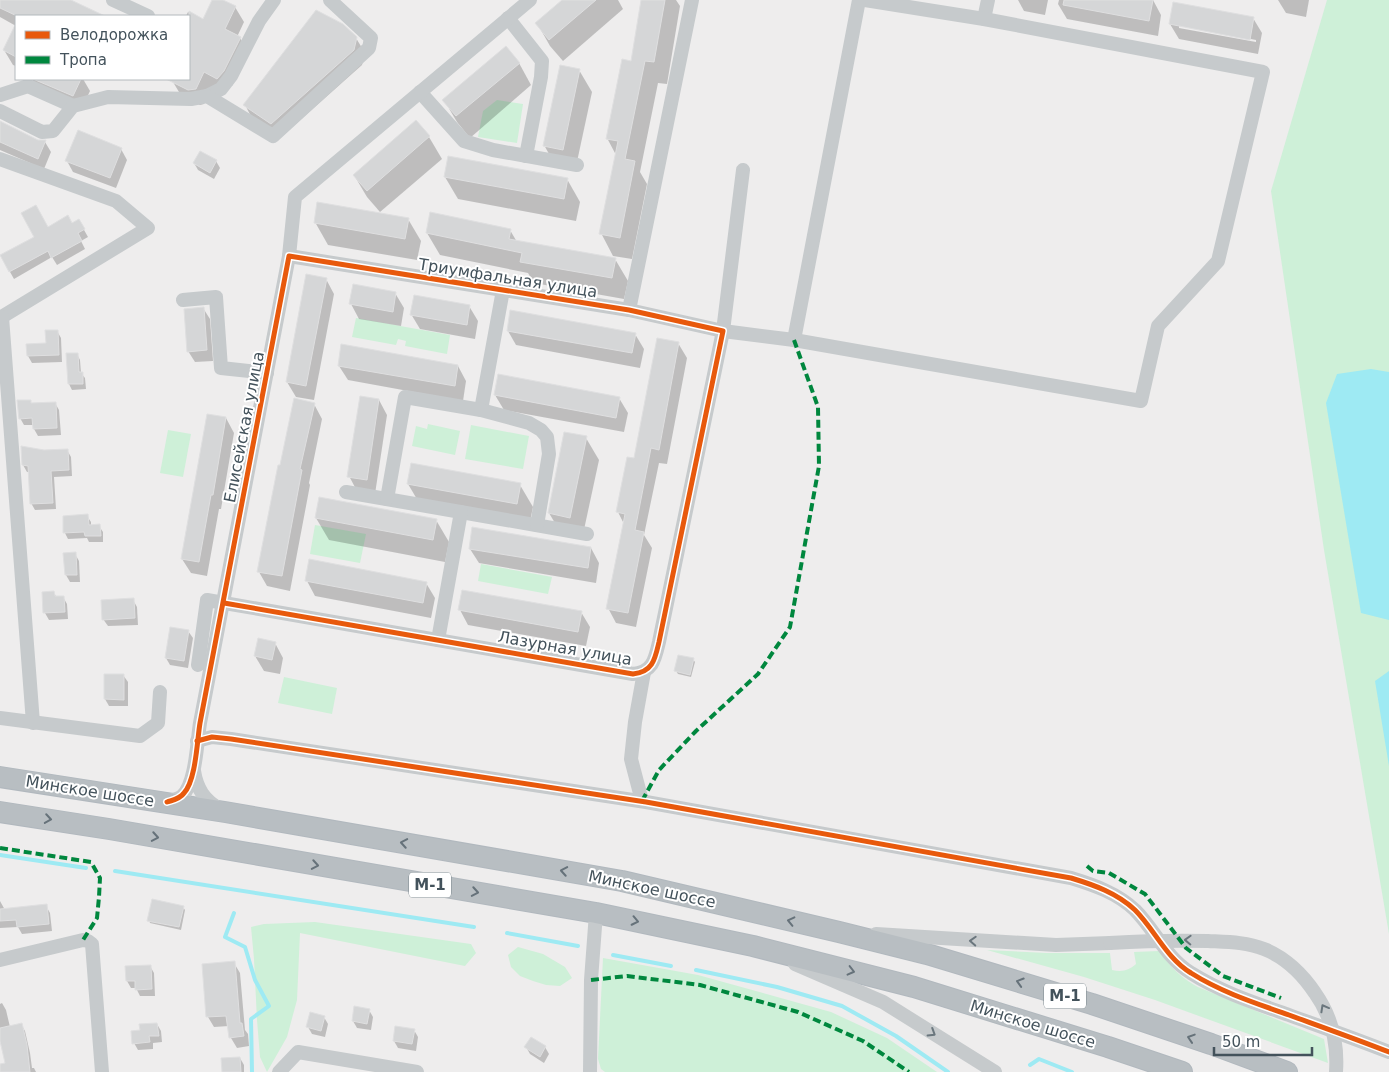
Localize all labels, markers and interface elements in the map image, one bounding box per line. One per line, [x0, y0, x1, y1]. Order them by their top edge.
legend [15, 15, 190, 80]
text: Велодорожка [60, 26, 168, 44]
text: Тропа [59, 51, 107, 69]
street label: Триумфальная улица [416, 254, 599, 302]
street label: Елисейская улица [220, 350, 268, 504]
street label: Лазурная улица [497, 627, 633, 669]
street label: Минское шоссе [24, 771, 156, 811]
one-way arrow [44, 814, 53, 824]
one-way arrow [151, 831, 159, 841]
one-way arrow [400, 839, 409, 849]
one-way arrow [311, 859, 320, 869]
street label: Минское шоссе [587, 866, 717, 912]
one-way arrow [560, 867, 569, 877]
road number: М-1 [409, 872, 451, 898]
one-way arrow [471, 887, 480, 897]
one-way arrow [631, 916, 640, 926]
one-way arrow [787, 916, 796, 927]
one-way arrow [969, 935, 977, 946]
one-way arrow [1184, 935, 1192, 945]
one-way arrow [846, 965, 855, 976]
one-way arrow [1017, 978, 1025, 988]
road number: М-1 [1044, 984, 1086, 1008]
street label: Минское шоссе [968, 996, 1098, 1052]
one-way arrow [1320, 1004, 1330, 1013]
scale bar [1214, 1024, 1312, 1056]
one-way arrow [926, 1027, 935, 1036]
text: 50 m [1222, 1033, 1260, 1051]
one-way arrow [1188, 1034, 1196, 1044]

